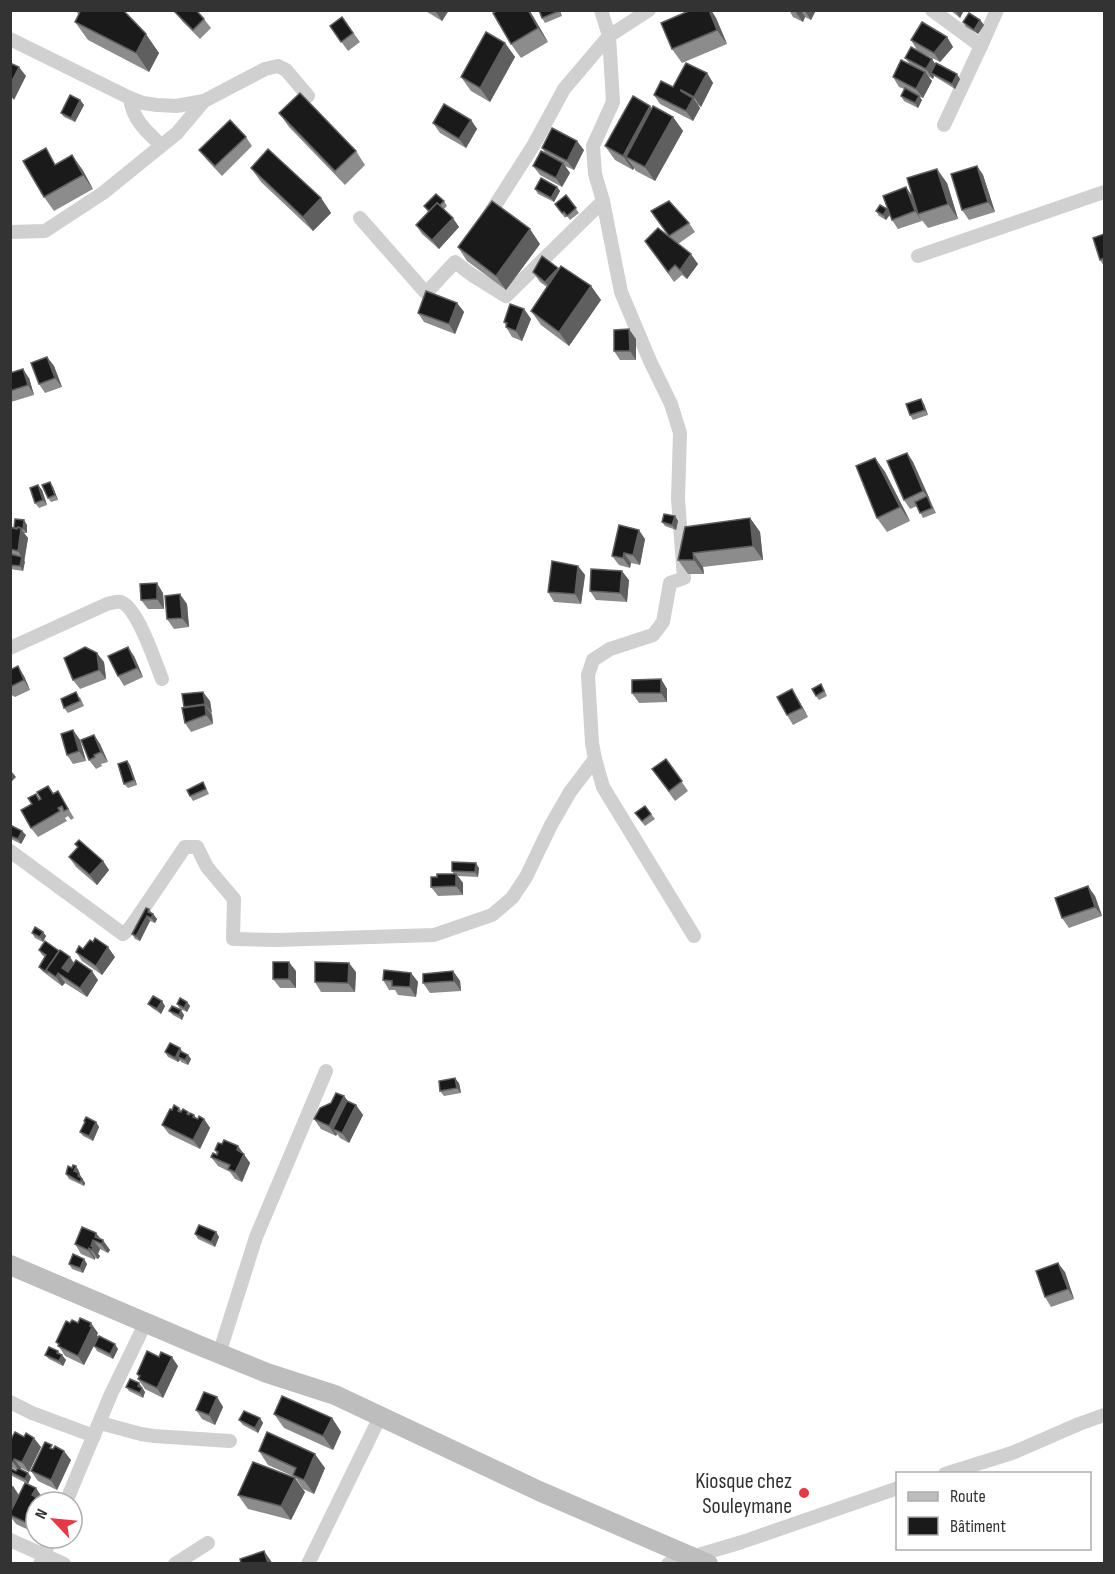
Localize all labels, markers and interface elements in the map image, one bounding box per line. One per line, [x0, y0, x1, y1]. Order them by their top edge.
place label: Kiosque chez Souleymane [695, 1468, 792, 1520]
legend [896, 1472, 1091, 1550]
marker: Kiosque chez Souleymane [797, 1486, 811, 1500]
text: Route [950, 1486, 986, 1507]
north arrow [24, 1490, 84, 1550]
text: N [31, 1506, 52, 1522]
text: Bâtiment [950, 1516, 1006, 1537]

